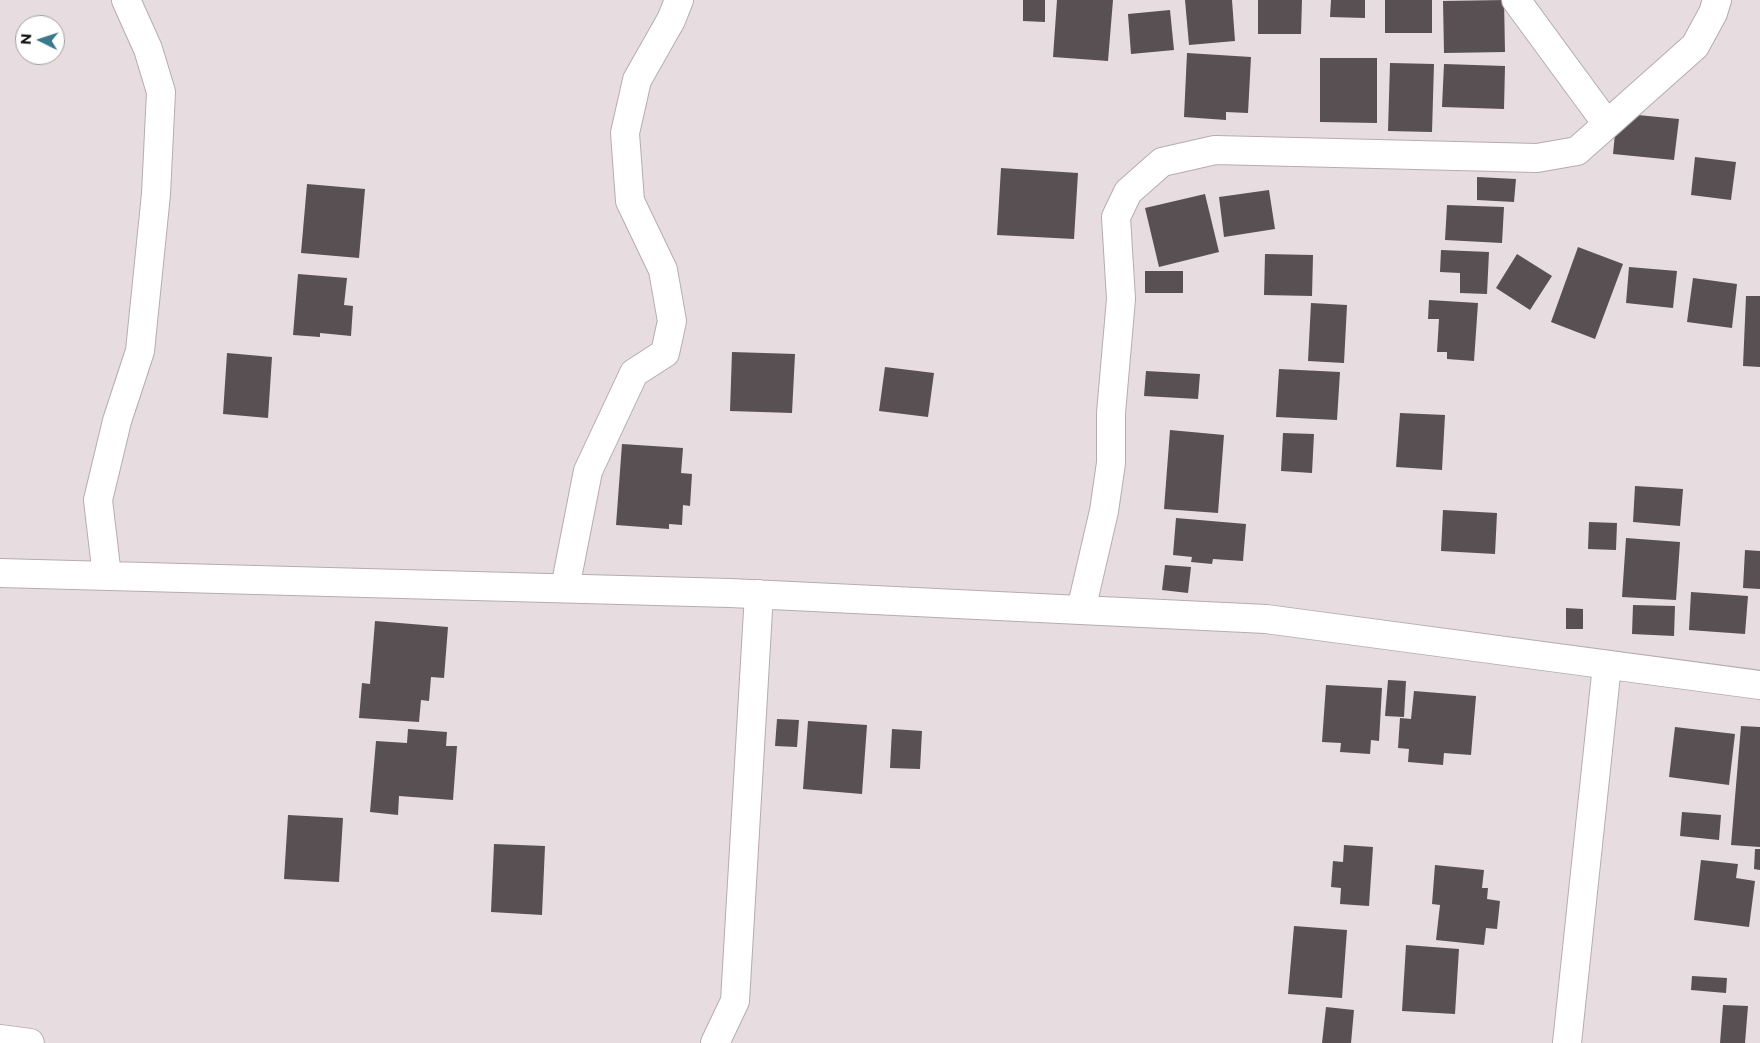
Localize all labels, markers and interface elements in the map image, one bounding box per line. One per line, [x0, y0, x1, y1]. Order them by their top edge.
north arrow [15, 15, 65, 65]
text: N [17, 33, 35, 45]

